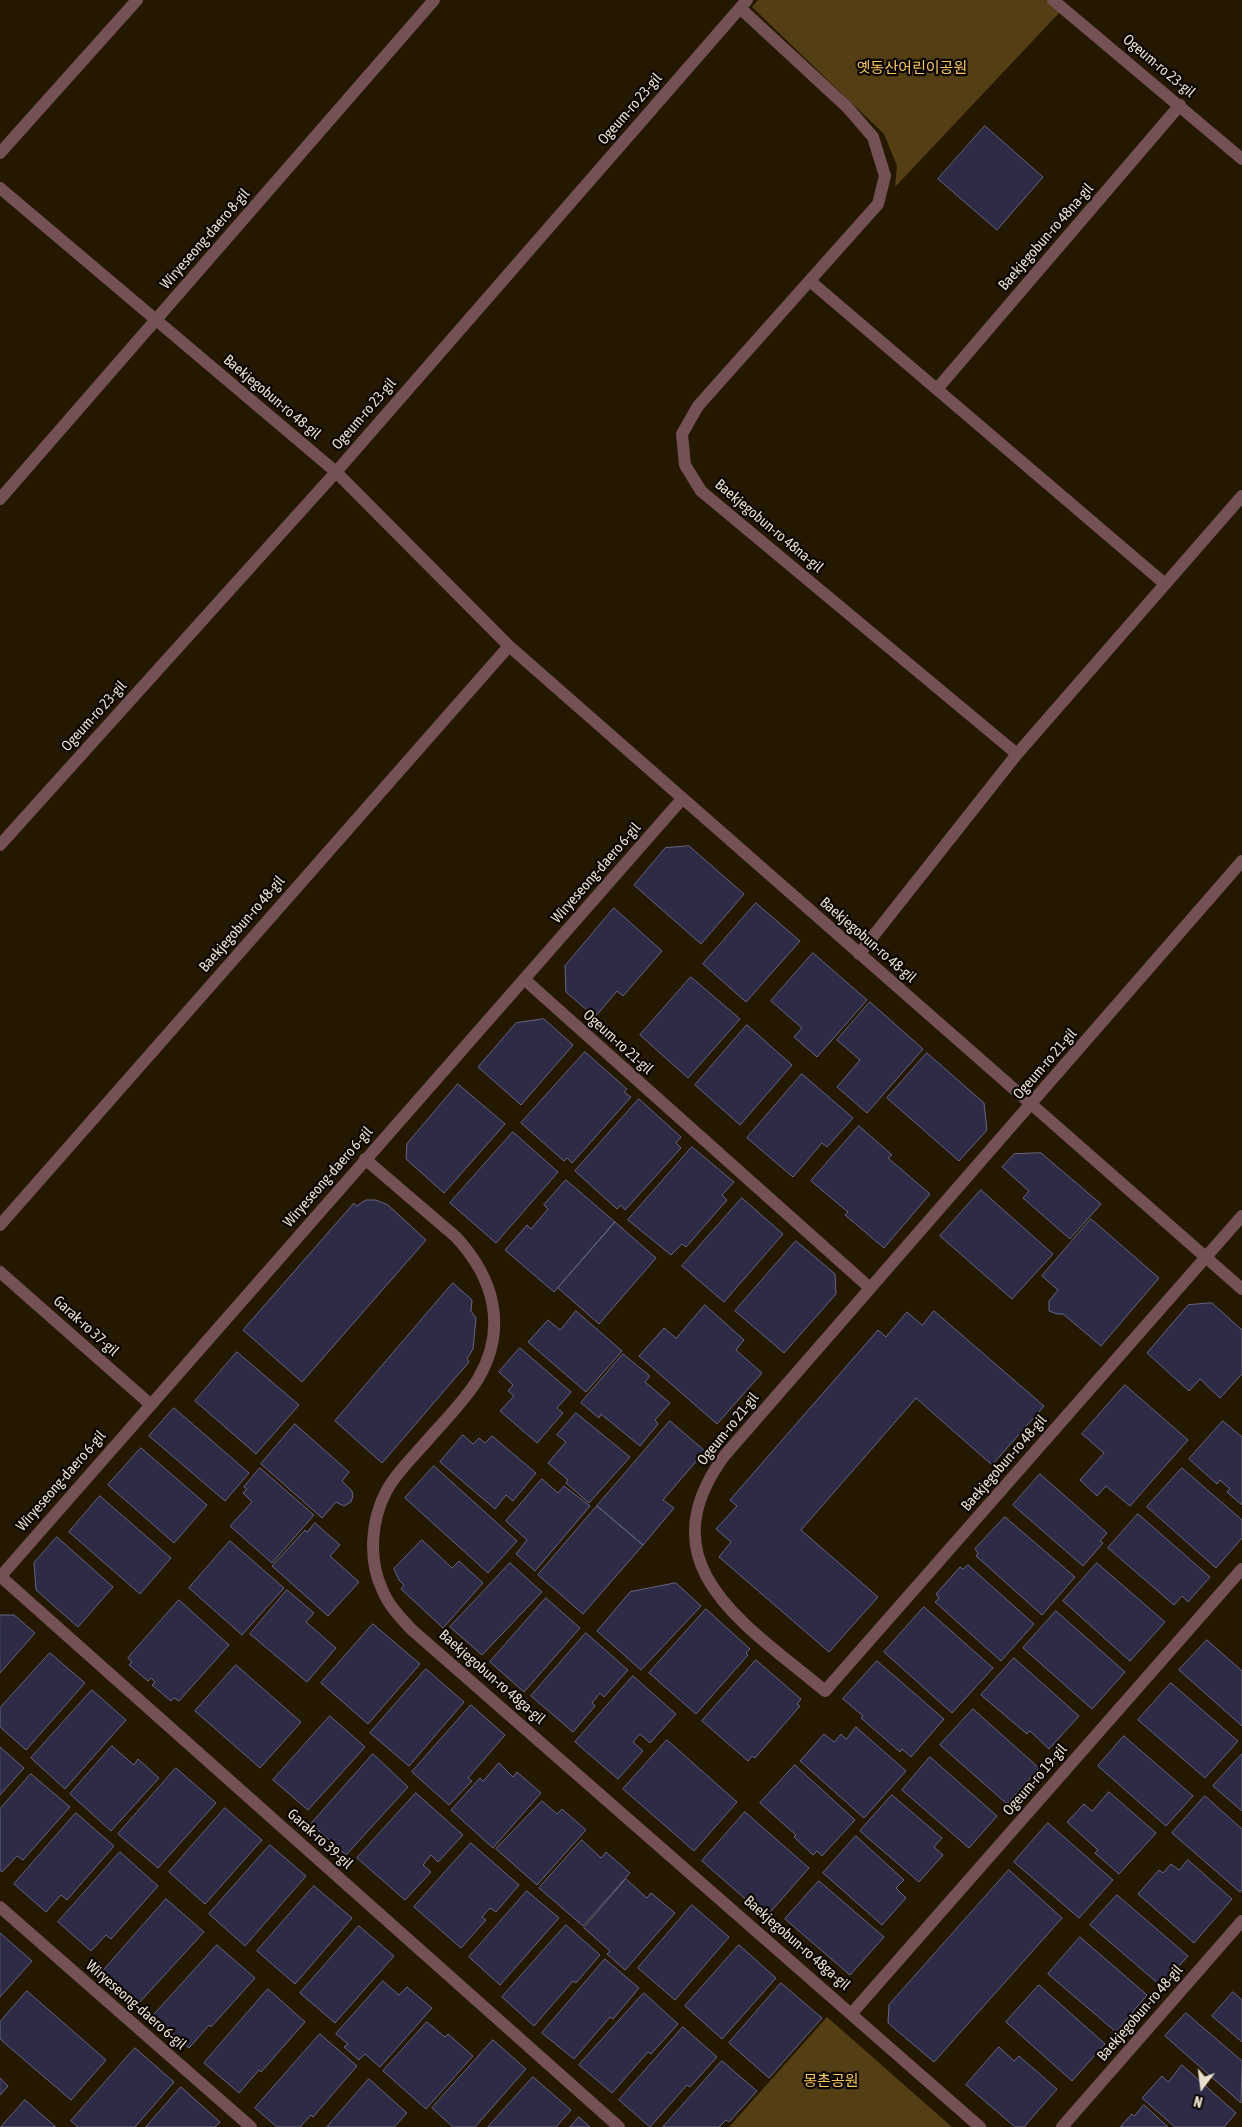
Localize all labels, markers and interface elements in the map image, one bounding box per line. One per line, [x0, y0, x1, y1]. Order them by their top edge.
street label: Ogeum-ro 23-gil [1119, 31, 1199, 101]
park label: 옛동산어린이공원 [857, 59, 967, 77]
street label: Ogeum-ro 23-gil [594, 70, 666, 148]
street label: Baekjegobun-ro 48na-gil [995, 180, 1097, 294]
street label: Wiryeseong-daero 8-gil [156, 185, 254, 293]
street label: Baekjegobun-ro 48-gil [220, 351, 324, 443]
street label: Ogeum-ro 23-gil [328, 375, 400, 453]
street label: Baekjegobun-ro 48na-gil [711, 475, 827, 577]
street label: Ogeum-ro 23-gil [58, 677, 130, 755]
street label: Wiryeseong-daero 6-gil [547, 819, 645, 927]
street label: Baekjegobun-ro 48-gil [195, 872, 289, 976]
street label: Baekjegobun-ro 48-gil [816, 893, 920, 987]
street label: Ogeum-ro 21-gil [579, 1006, 657, 1078]
street label: Ogeum-ro 21-gil [1009, 1025, 1081, 1103]
street label: Wiryeseong-daero 6-gil [279, 1123, 377, 1231]
street label: Garak-ro 37-gil [50, 1292, 122, 1360]
street label: Ogeum-ro 21-gil [693, 1389, 763, 1469]
street label: Baekjegobun-ro 48-gil [957, 1411, 1051, 1515]
street label: Wiryeseong-daero 6-gil [12, 1427, 110, 1535]
street label: Baekjegobun-ro 48ga-gil [435, 1626, 549, 1728]
street label: Ogeum-ro 19-gil [999, 1741, 1071, 1819]
street label: Garak-ro 39-gil [284, 1805, 356, 1873]
street label: Baekjegobun-ro 48ga-gil [740, 1892, 854, 1994]
street label: Wiryeseong-daero 6-gil [82, 1956, 190, 2054]
street label: Baekjegobun-ro 48-gil [1093, 1961, 1187, 2065]
north arrow [1177, 2062, 1227, 2112]
park label: 몽촌공원 [803, 2072, 859, 2090]
text: N [1192, 2093, 1204, 2110]

